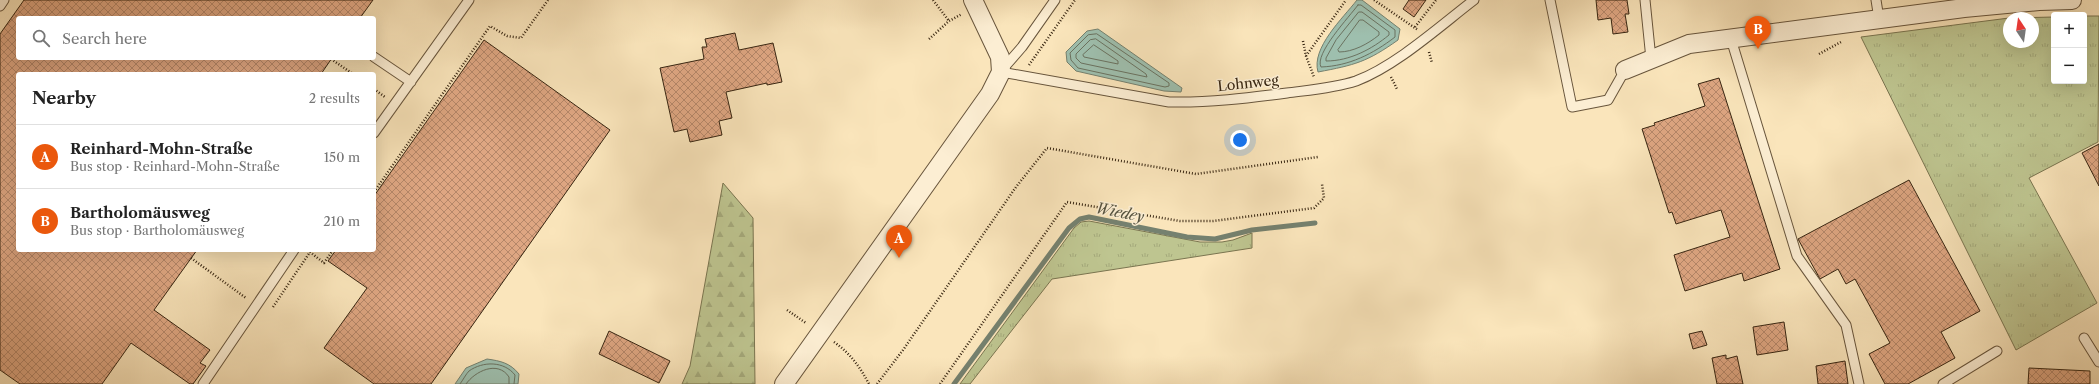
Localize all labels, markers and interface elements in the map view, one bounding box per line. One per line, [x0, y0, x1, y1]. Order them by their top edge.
north arrow [2003, 12, 2039, 48]
map controls [2051, 12, 2087, 84]
button: + [2051, 12, 2087, 48]
search box [16, 16, 376, 60]
pin: B [1745, 16, 1771, 49]
icon: search [30, 27, 52, 49]
text: Search here [62, 29, 147, 48]
button: − [2051, 48, 2087, 84]
street label: Lohnweg [1217, 71, 1280, 95]
text: Nearby [32, 88, 96, 108]
text: 2 results [309, 90, 360, 106]
your location [1230, 130, 1250, 150]
text: Reinhard-Mohn-Straße [70, 139, 253, 158]
text: A [40, 149, 50, 165]
text: 150 m [324, 149, 360, 165]
text: Bus stop · Reinhard-Mohn-Straße [70, 158, 280, 174]
water label: Wiedey [1094, 198, 1146, 226]
text: Bartholomäusweg [70, 203, 210, 222]
text: B [40, 213, 50, 229]
text: 210 m [323, 213, 360, 229]
text: Bus stop · Bartholomäusweg [70, 222, 244, 238]
pin: A [886, 225, 912, 258]

